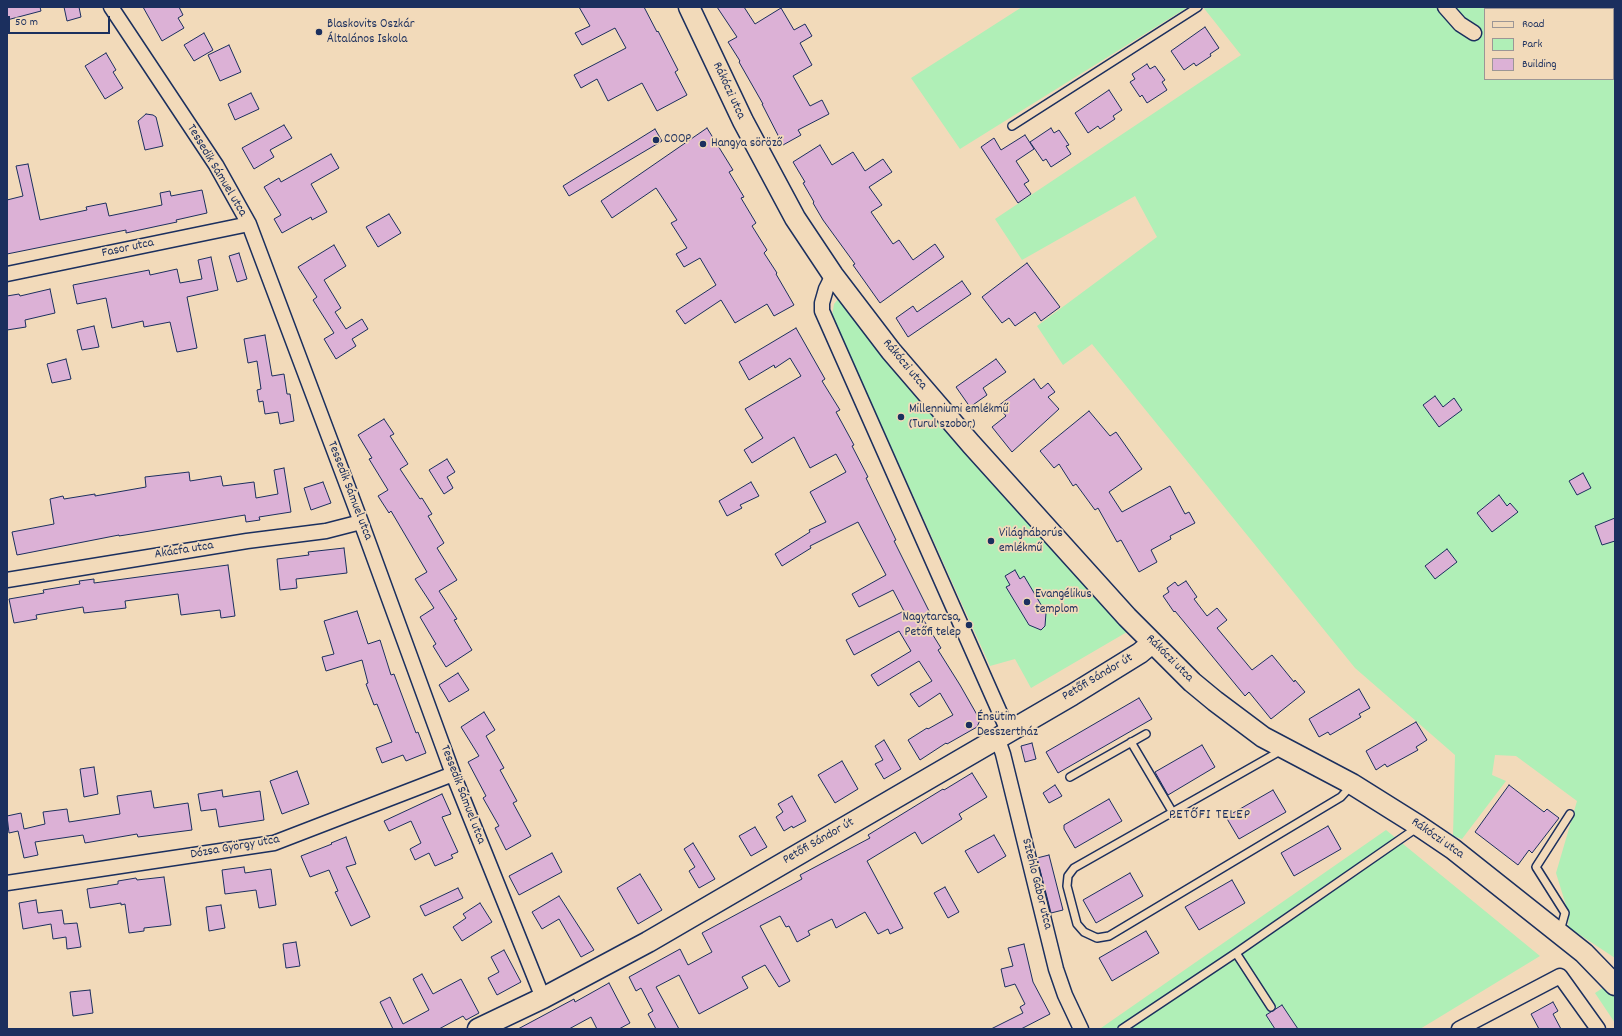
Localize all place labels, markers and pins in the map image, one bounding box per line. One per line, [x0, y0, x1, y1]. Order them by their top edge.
place label: Blaskovits Oszkár Általános Iskola [327, 17, 415, 48]
marker: Blaskovits Oszkár Általános Iskola [314, 27, 324, 37]
place label: COOP [664, 132, 691, 148]
marker: COOP [651, 135, 661, 145]
place label: Hangya söröző [711, 136, 782, 152]
marker: Hangya söröző [698, 139, 708, 149]
place label: Millenniumi emlékmű (Turul szobor) [909, 402, 1008, 433]
marker: Millenniumi emlékmű (Turul szobor) [896, 412, 906, 422]
place label: Világháborús emlékmű [999, 526, 1063, 557]
marker: Világháborús emlékmű [986, 536, 996, 546]
place label: Evangélikus templom [1035, 587, 1092, 618]
marker: Evangélikus templom [1022, 597, 1032, 607]
place label: Nagytarcsa, Petőfi telep [903, 610, 961, 641]
marker: Nagytarcsa, Petőfi telep [964, 620, 974, 630]
place label: Énsütim Desszertház [977, 710, 1038, 741]
marker: Énsütim Desszertház [964, 720, 974, 730]

